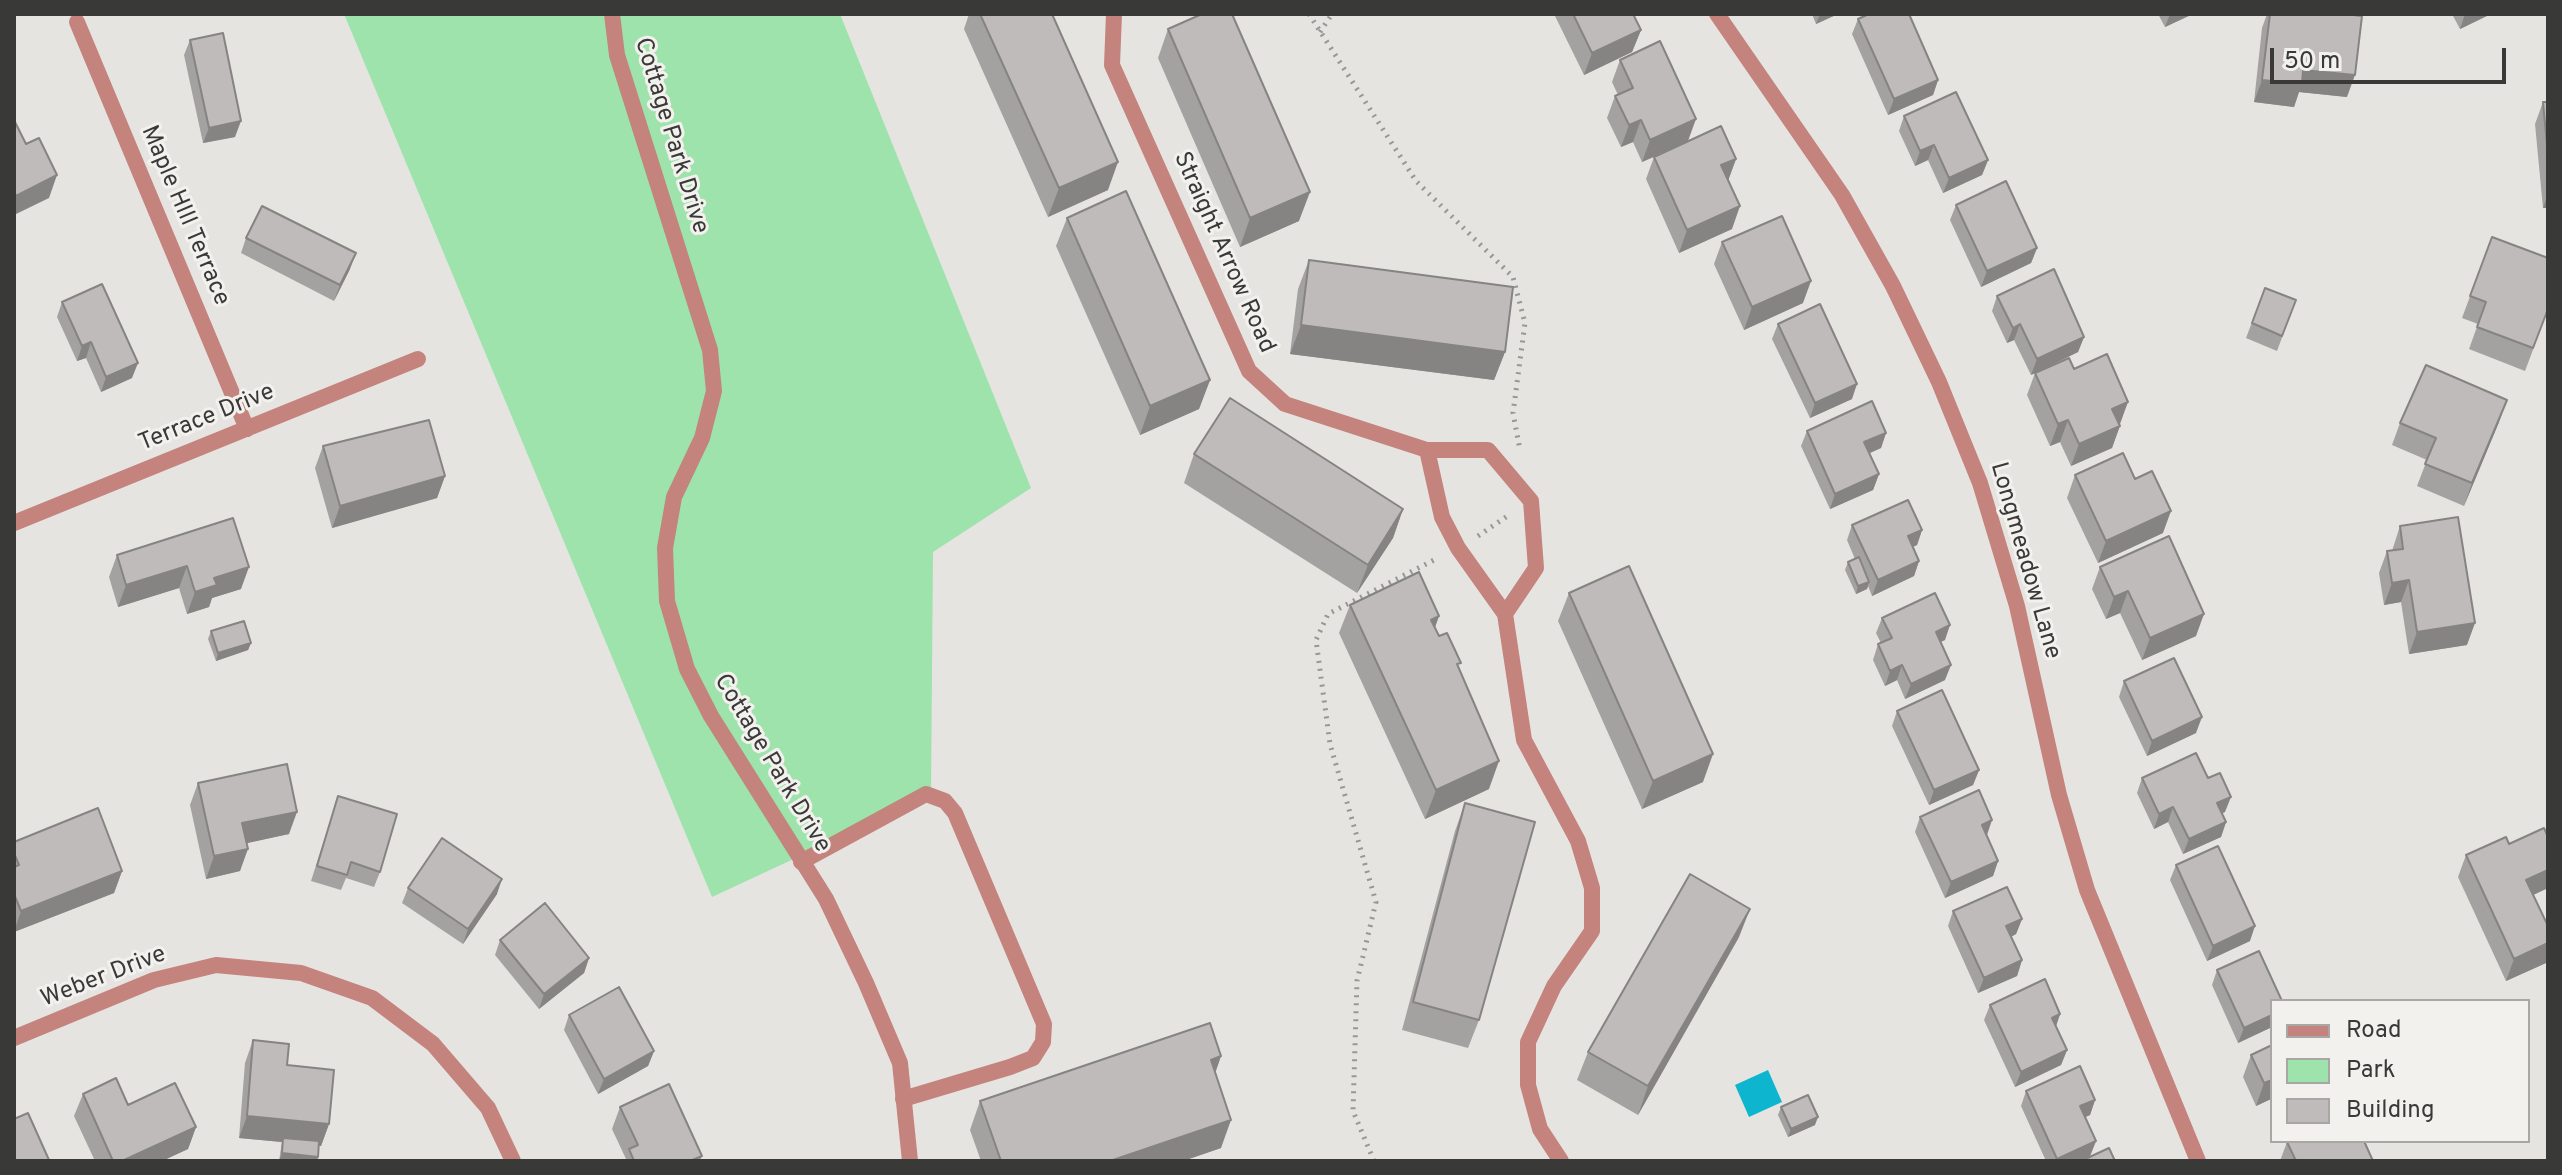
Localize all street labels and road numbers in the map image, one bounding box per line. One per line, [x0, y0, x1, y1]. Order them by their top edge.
street label: Cottage Park Drive [627, 35, 713, 237]
street label: Maple HIll Terrace [133, 122, 235, 310]
street label: Straight Arrow Road [1166, 148, 1280, 358]
street label: Terrace Drive [135, 379, 279, 459]
street label: Longmeadow Lane [1982, 459, 2066, 663]
street label: Cottage Park Drive [706, 669, 836, 859]
street label: Weber Drive [37, 941, 171, 1015]

